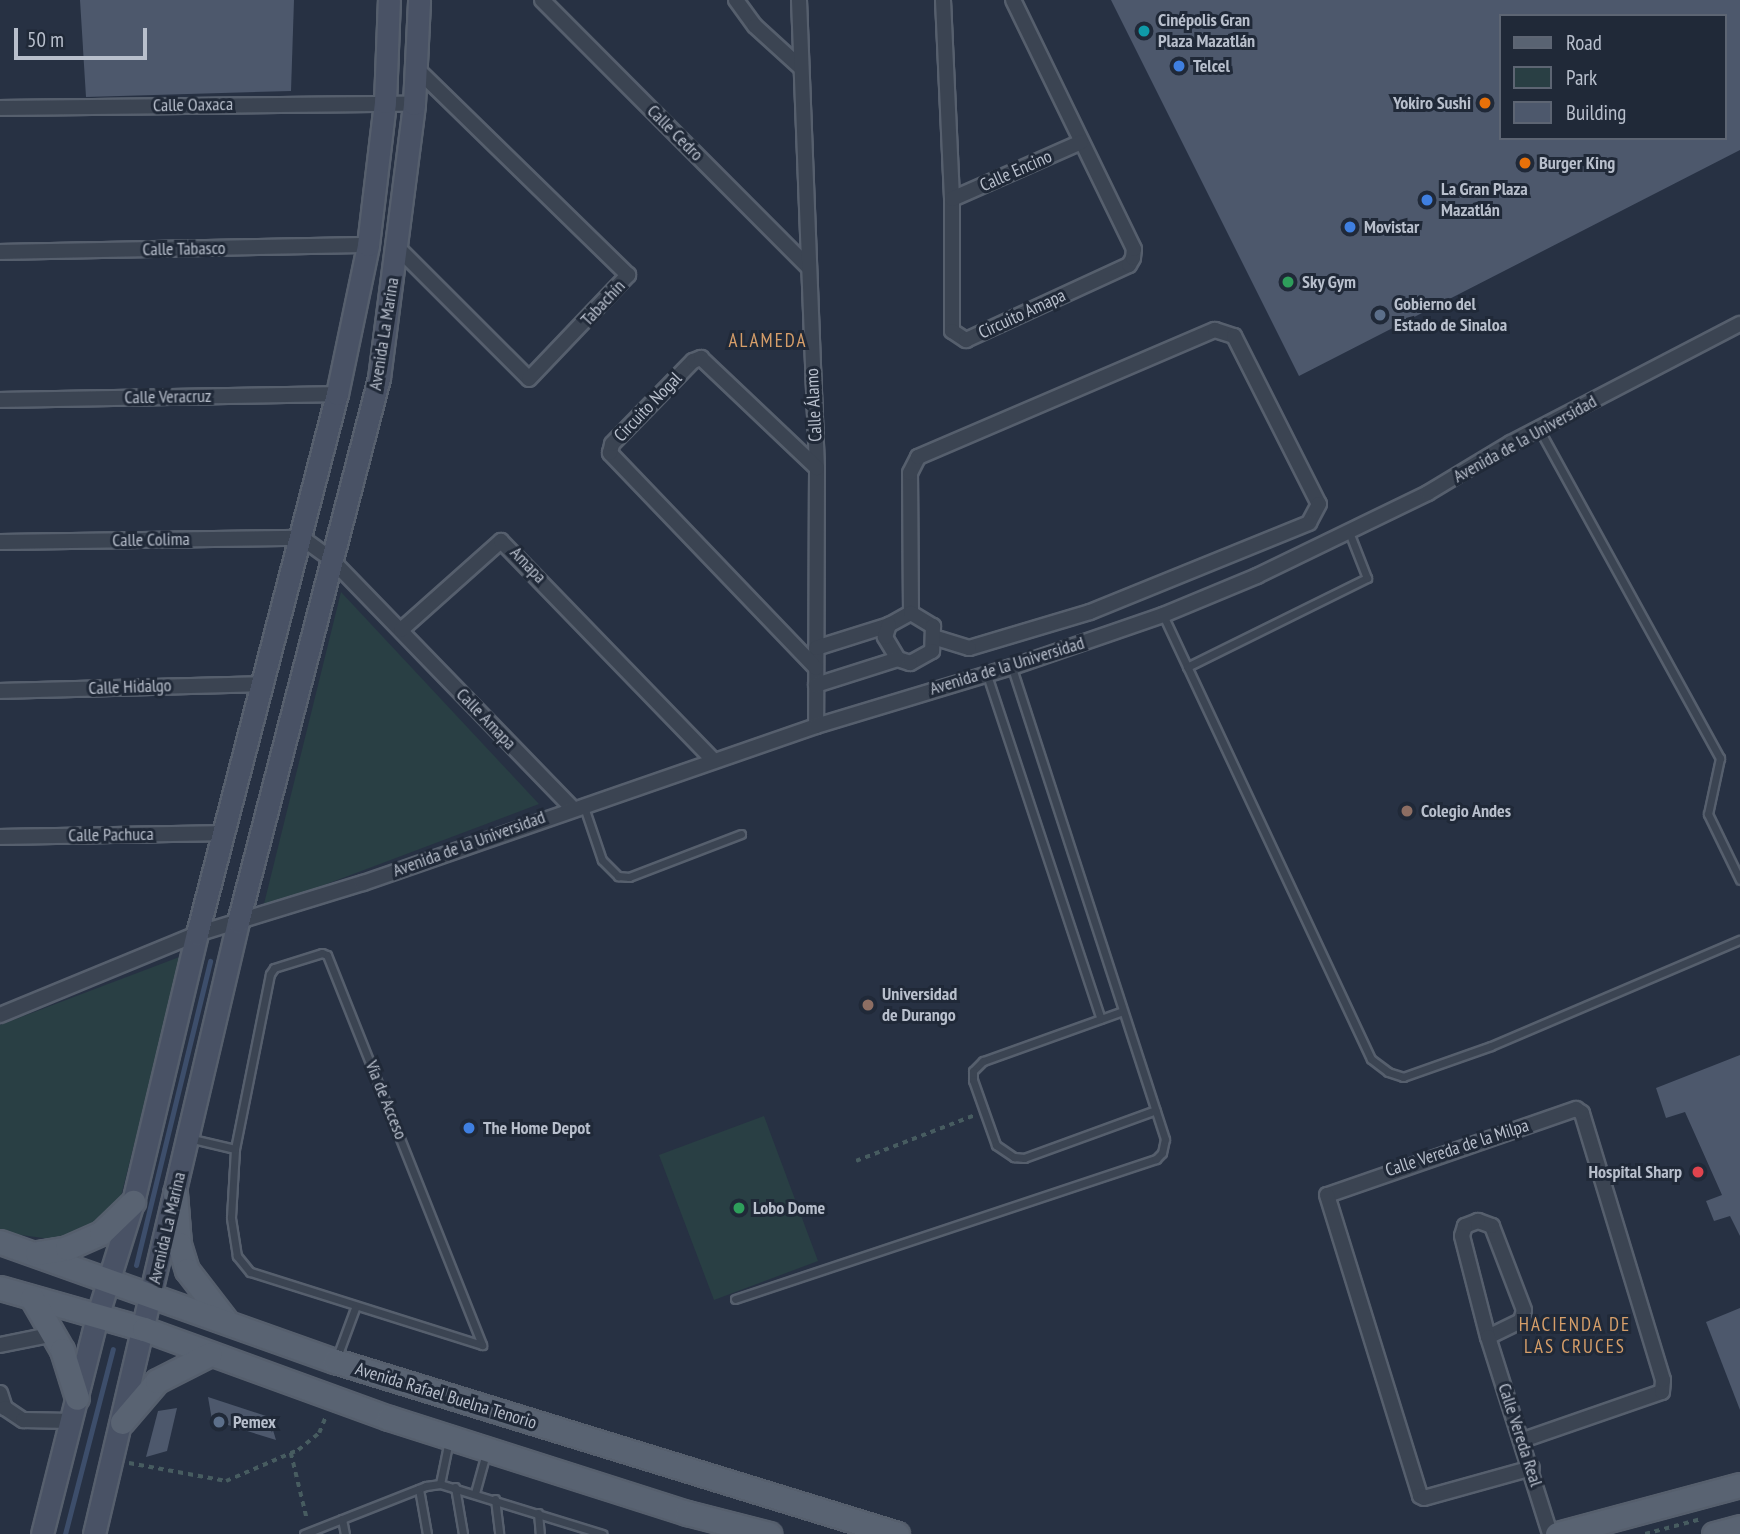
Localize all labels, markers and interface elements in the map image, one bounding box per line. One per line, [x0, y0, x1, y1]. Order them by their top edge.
place label: Cinépolis Gran Plaza Mazatlán [1158, 10, 1255, 52]
scale bar [18, 14, 150, 58]
legend [1498, 14, 1726, 140]
marker: Cinépolis Gran Plaza Mazatlán [1136, 23, 1152, 39]
text: 50 m [27, 26, 64, 53]
text: Road [1566, 29, 1602, 56]
place label: Telcel [1193, 55, 1230, 77]
marker: Telcel [1171, 58, 1187, 74]
text: Park [1566, 64, 1597, 91]
place label: Yokiro Sushi [1393, 92, 1471, 114]
street label: Calle Oaxaca [153, 94, 233, 116]
marker: Yokiro Sushi [1477, 95, 1493, 111]
text: Building [1566, 99, 1626, 126]
street label: Calle Cedro [642, 100, 708, 166]
street label: Calle Encino [977, 146, 1055, 196]
place label: Burger King [1539, 152, 1615, 174]
marker: Burger King [1517, 155, 1533, 171]
place label: La Gran Plaza Mazatlán [1441, 179, 1528, 222]
marker: La Gran Plaza Mazatlán [1419, 192, 1435, 208]
place label: Movistar [1364, 216, 1419, 238]
marker: Movistar [1342, 219, 1358, 235]
street label: Calle Tabasco [142, 237, 226, 261]
place label: Sky Gym [1302, 271, 1357, 293]
marker: Sky Gym [1280, 274, 1296, 290]
street label: Avenida La Marina [364, 276, 404, 392]
street label: Tabachín [576, 276, 630, 330]
street label: Circuito Amapa [975, 284, 1069, 344]
place label: Gobierno del Estado de Sinaloa [1394, 294, 1507, 336]
marker: Gobierno del Estado de Sinaloa [1372, 307, 1388, 323]
district label: ALAMEDA [729, 330, 807, 352]
street label: Calle Álamo [801, 367, 827, 443]
street label: Circuito Nogal [610, 368, 686, 446]
street label: Calle Veracruz [124, 385, 212, 409]
street label: Avenida de la Universidad [1450, 391, 1600, 487]
street label: Calle Colima [112, 529, 190, 551]
street label: Amapa [505, 542, 551, 588]
street label: Avenida de la Universidad [927, 632, 1087, 700]
street label: Calle Hidalgo [88, 675, 172, 699]
street label: Calle Amapa [451, 684, 521, 754]
place label: Colegio Andes [1421, 800, 1512, 822]
marker: Colegio Andes [1399, 803, 1415, 819]
street label: Avenida de la Universidad [390, 806, 548, 882]
street label: Calle Pachuca [68, 823, 154, 847]
place label: Universidad de Durango [882, 984, 957, 1026]
marker: Universidad de Durango [860, 997, 876, 1013]
street label: Vía de Acceso [360, 1057, 412, 1143]
street label: Calle Vereda de la Milpa [1382, 1115, 1532, 1181]
place label: The Home Depot [483, 1117, 591, 1139]
marker: The Home Depot [461, 1120, 477, 1136]
place label: Hospital Sharp [1589, 1161, 1682, 1183]
marker: Hospital Sharp [1688, 1162, 1708, 1182]
street label: Avenida La Marina [144, 1170, 190, 1286]
place label: Lobo Dome [753, 1197, 825, 1219]
marker: Lobo Dome [731, 1200, 747, 1216]
district label: HACIENDA DE LAS CRUCES [1520, 1314, 1630, 1358]
street label: Avenida Rafael Buelna Tenorio [353, 1358, 539, 1434]
street label: Calle Vereda Real [1493, 1380, 1547, 1490]
place label: Pemex [233, 1411, 276, 1433]
marker: Pemex [211, 1414, 227, 1430]

